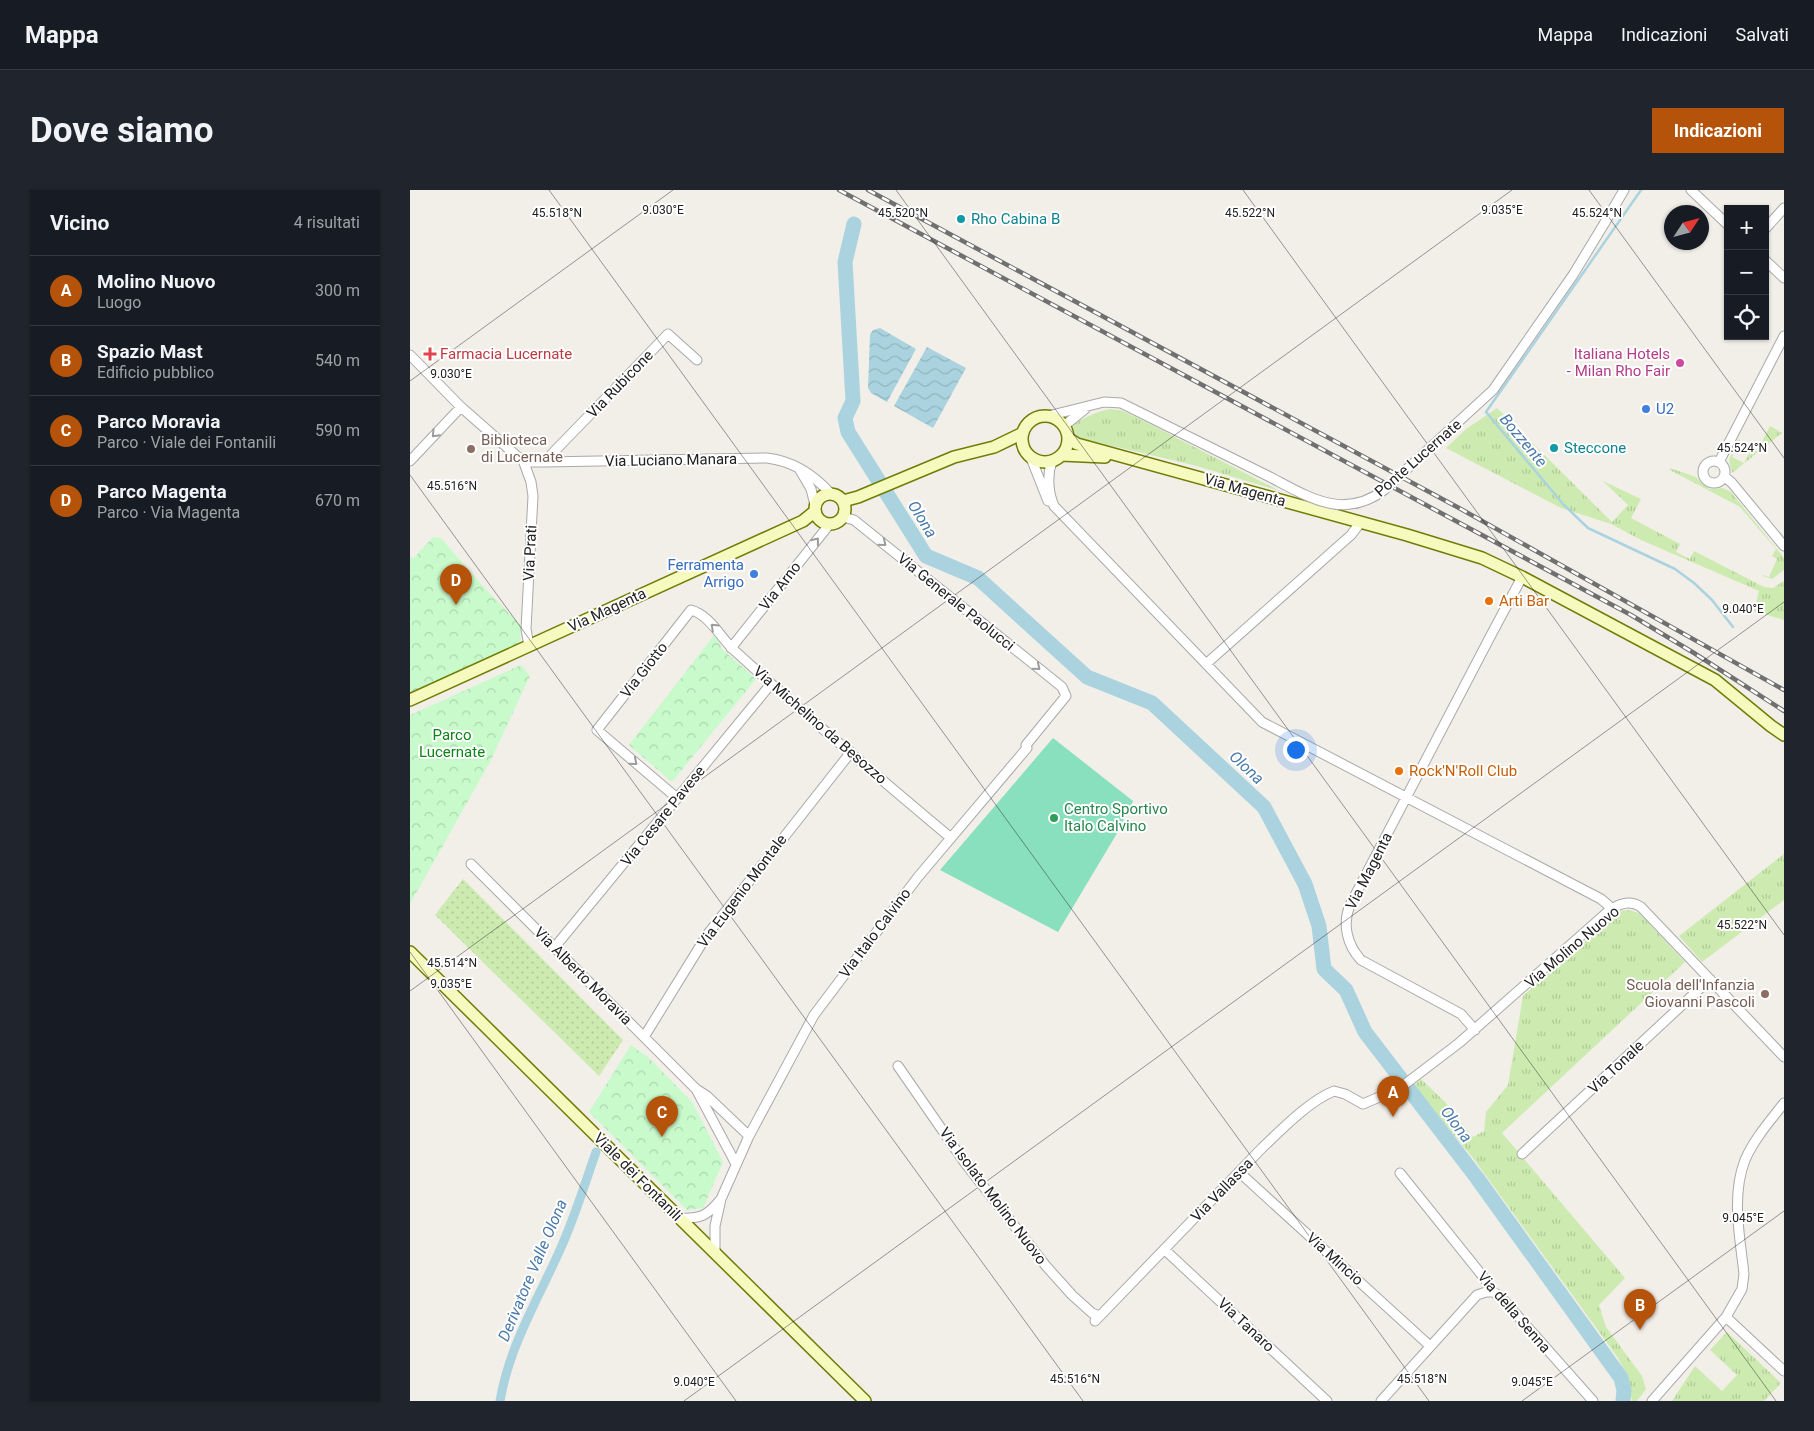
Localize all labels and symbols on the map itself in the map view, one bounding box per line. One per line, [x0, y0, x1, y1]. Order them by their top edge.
text: 9.030°E [642, 203, 684, 217]
text: 9.035°E [1481, 203, 1523, 217]
north arrow [1664, 205, 1709, 250]
text: 45.518°N [532, 206, 582, 220]
text: 45.520°N [878, 206, 928, 220]
text: 45.522°N [1225, 206, 1275, 220]
text: 45.524°N [1572, 206, 1622, 220]
place label: Rho Cabina B [971, 210, 1060, 228]
marker: Rho Cabina B [955, 213, 967, 225]
place label: Farmacia Lucernate [440, 345, 572, 363]
place label: Italiana Hotels - Milan Rho Fair [1567, 345, 1670, 380]
street label: Via Rubicone [583, 346, 657, 422]
marker: Farmacia Lucernate [424, 348, 436, 360]
marker: Italiana Hotels - Milan Rho Fair [1674, 357, 1686, 369]
text: 9.030°E [430, 367, 472, 381]
place label: U2 [1656, 400, 1674, 418]
marker: U2 [1640, 403, 1652, 415]
water label: Bozzente [1496, 410, 1551, 471]
street label: Ponte Lucernate [1371, 415, 1465, 501]
one-way arrow [432, 428, 441, 437]
place label: Biblioteca di Lucernate [481, 431, 563, 466]
place label: Steccone [1564, 439, 1626, 457]
text: 45.524°N [1717, 441, 1767, 455]
marker: Steccone [1548, 442, 1560, 454]
marker: Biblioteca di Lucernate [465, 443, 477, 455]
street label: Via Luciano Manara [605, 450, 737, 470]
street label: Via Magenta [1202, 470, 1288, 510]
text: 45.516°N [427, 479, 477, 493]
water label: Olona [904, 497, 941, 541]
street label: Via Prati [520, 525, 540, 581]
one-way arrow [810, 538, 818, 547]
one-way arrow [877, 538, 886, 546]
street label: Via Generale Paolucci [894, 549, 1018, 655]
place label: Ferramenta Arrigo [667, 556, 744, 591]
street label: Via Arno [755, 558, 805, 614]
pin: D [440, 564, 472, 605]
marker: Ferramenta Arrigo [748, 568, 760, 580]
street label: Via Magenta [565, 584, 649, 636]
place label: Arti Bar [1499, 592, 1549, 610]
marker: Arti Bar [1483, 595, 1495, 607]
text: 9.040°E [1722, 602, 1764, 616]
one-way arrow [710, 624, 719, 633]
street label: Via Giotto [617, 639, 671, 701]
street label: Via Michelino da Besozzo [750, 662, 890, 788]
one-way arrow [1031, 662, 1040, 670]
park label: Parco Lucernate [419, 726, 485, 761]
your location [1283, 737, 1309, 763]
water label: Olona [1225, 747, 1268, 788]
one-way arrow [629, 756, 638, 765]
street label: Via Cesare Pavese [617, 762, 709, 870]
place label: Rock'N'Roll Club [1409, 762, 1517, 780]
marker: Rock'N'Roll Club [1393, 765, 1405, 777]
place label: Centro Sportivo Italo Calvino [1064, 800, 1168, 835]
marker: Centro Sportivo Italo Calvino [1048, 812, 1060, 824]
street label: Via Magenta [1342, 829, 1396, 913]
street label: Via Eugenio Montale [694, 831, 790, 951]
street label: Via Italo Calvino [835, 885, 915, 981]
street label: Via Molino Nuovo [1521, 902, 1623, 992]
text: 45.522°N [1717, 918, 1767, 932]
street label: Via Alberto Moravia [530, 923, 636, 1029]
text: 45.514°N [427, 956, 477, 970]
place label: Scuola dell'Infanzia Giovanni Pascoli [1626, 976, 1755, 1011]
text: 9.035°E [430, 977, 472, 991]
marker: Scuola dell'Infanzia Giovanni Pascoli [1759, 988, 1771, 1000]
street label: Via Tonale [1584, 1037, 1648, 1097]
pin: A [1377, 1076, 1409, 1117]
pin: C [646, 1096, 678, 1137]
water label: Olona [1437, 1102, 1476, 1146]
street label: Via Isolato Molino Nuovo [936, 1124, 1050, 1268]
street label: Viale dei Fontanili [590, 1129, 686, 1225]
street label: Via Vallassa [1187, 1154, 1257, 1226]
water label: Derivatore Valle Olona [494, 1196, 571, 1344]
text: 9.045°E [1722, 1211, 1764, 1225]
street label: Via Mincio [1303, 1229, 1367, 1289]
street label: Via della Senna [1474, 1268, 1554, 1356]
pin: B [1624, 1289, 1656, 1330]
street label: Via Tanaro [1214, 1294, 1278, 1356]
text: 45.516°N [1050, 1372, 1100, 1386]
text: 45.518°N [1397, 1372, 1447, 1386]
text: 9.040°E [673, 1375, 715, 1389]
text: 9.045°E [1511, 1375, 1553, 1389]

